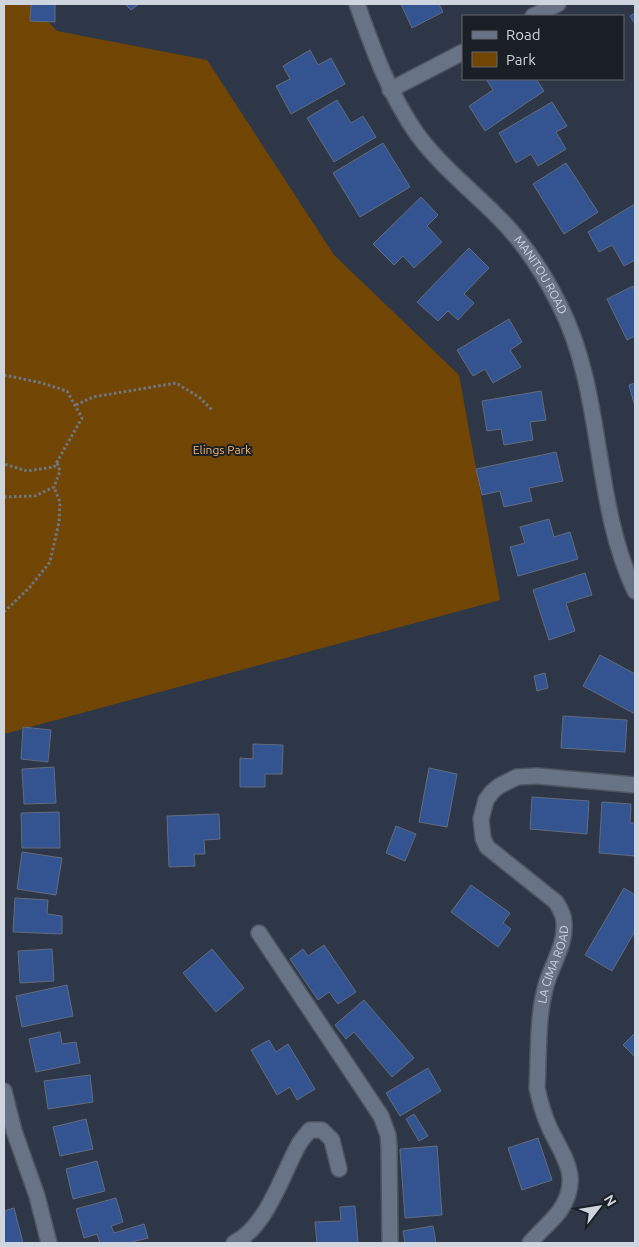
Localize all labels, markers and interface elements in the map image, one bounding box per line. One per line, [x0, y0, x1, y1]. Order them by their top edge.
legend [462, 15, 624, 80]
text: Road [506, 26, 541, 43]
text: Park [506, 51, 536, 68]
street label: MANITOU ROAD [512, 233, 570, 316]
park label: Elings Park [193, 443, 251, 456]
street label: LA CIMA ROAD [535, 925, 570, 1004]
north arrow [574, 1182, 624, 1232]
text: N [601, 1192, 620, 1209]

